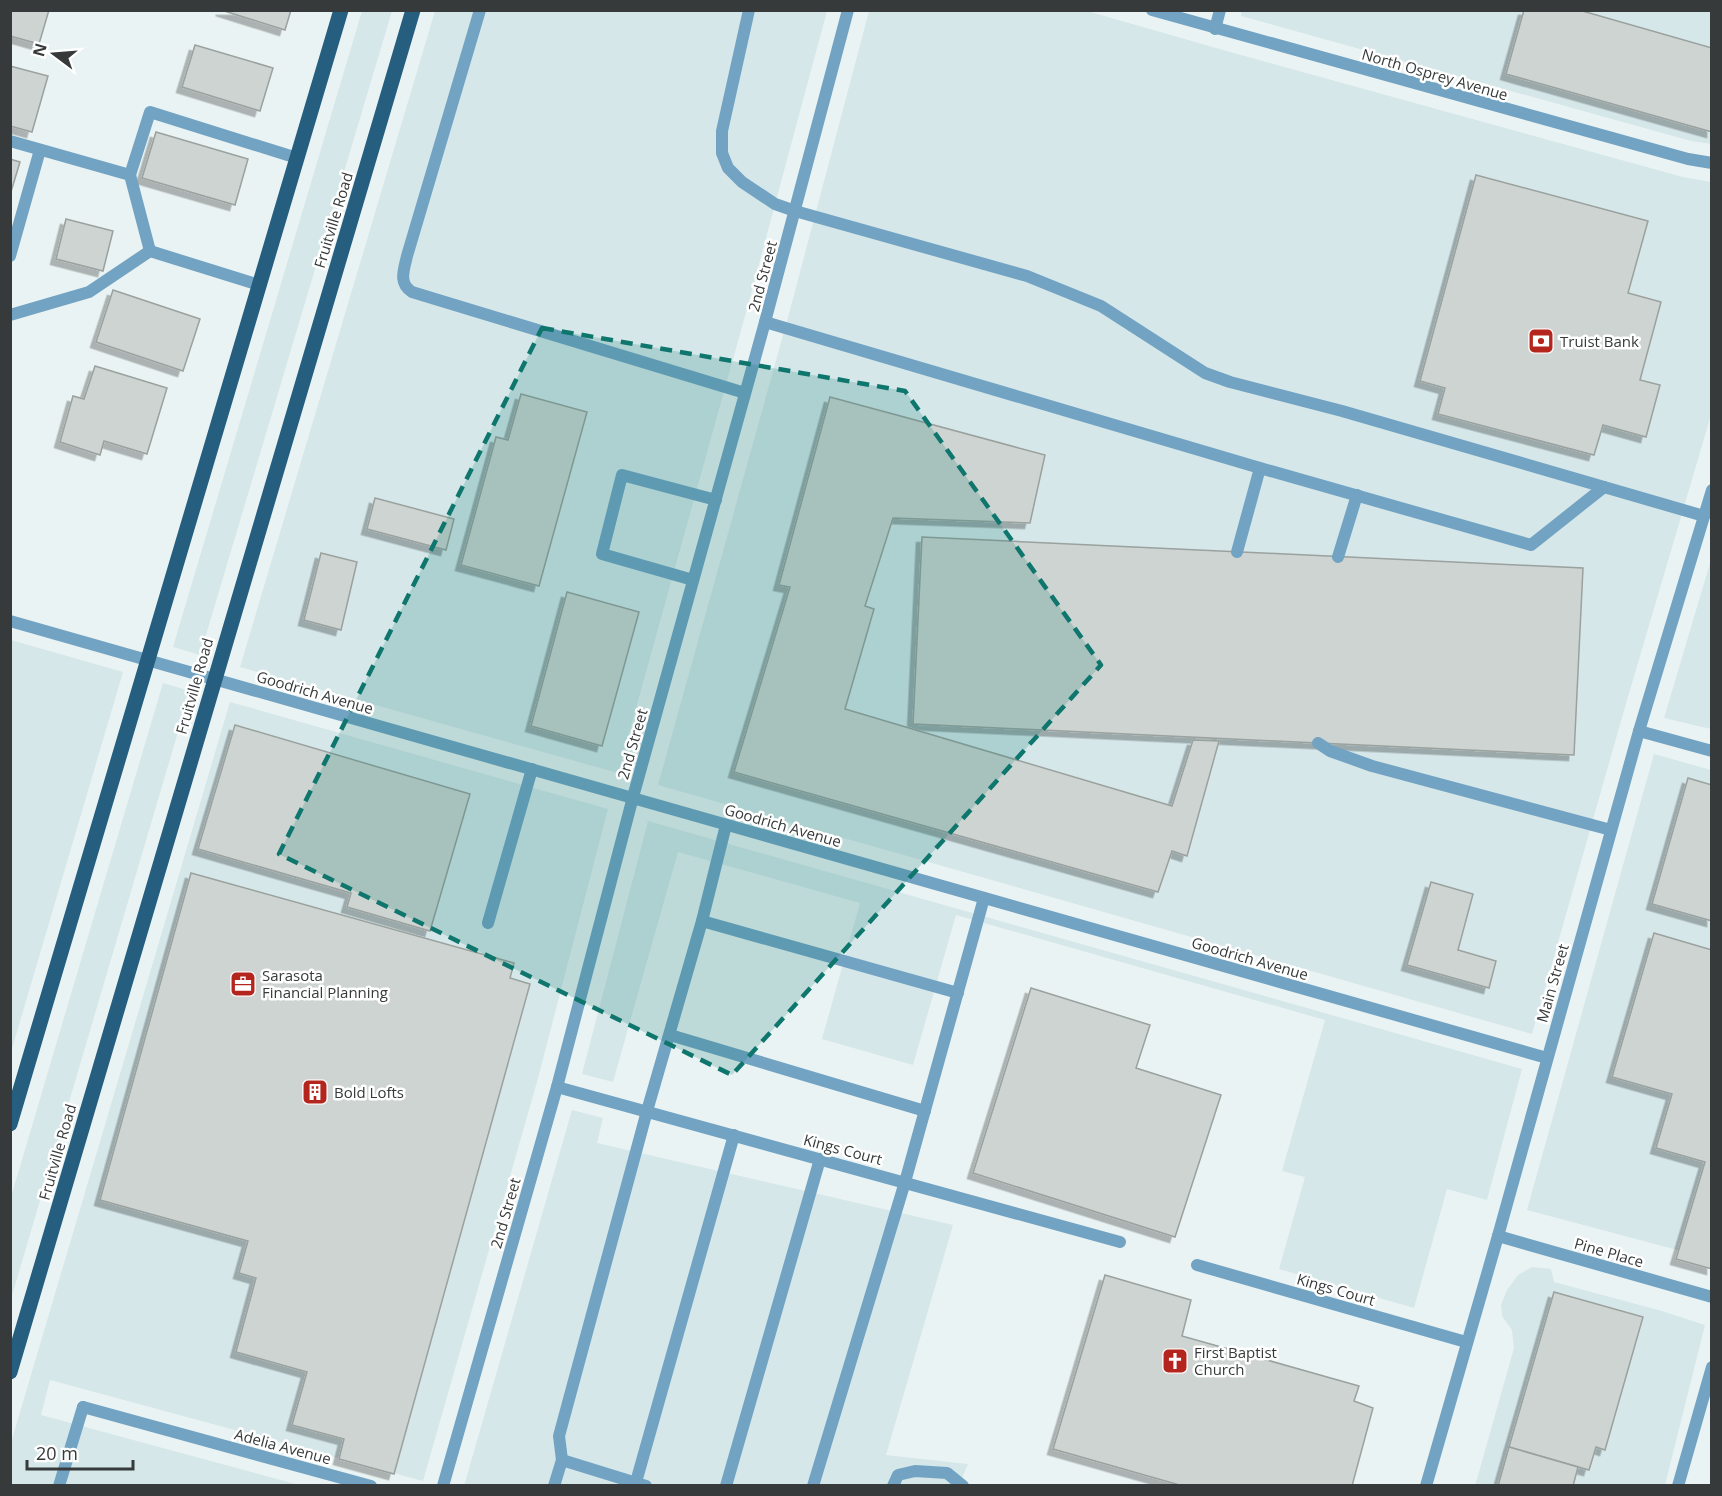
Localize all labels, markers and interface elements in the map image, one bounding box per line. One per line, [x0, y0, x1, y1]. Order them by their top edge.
north arrow [24, 24, 84, 84]
text: N [27, 41, 52, 59]
street label: North Osprey Avenue [1360, 44, 1510, 104]
street label: Fruitville Road [309, 170, 357, 270]
street label: 2nd Street [743, 238, 781, 314]
bank icon: Truist Bank [1526, 326, 1556, 356]
place label: Truist Bank [1560, 331, 1639, 351]
street label: Fruitville Road [171, 636, 217, 736]
street label: Goodrich Avenue [254, 666, 376, 718]
street label: 2nd Street [612, 706, 652, 782]
street label: Goodrich Avenue [722, 799, 844, 851]
street label: Goodrich Avenue [1189, 932, 1311, 984]
street label: Main Street [1531, 942, 1573, 1024]
place label: Sarasota Financial Planning [262, 965, 388, 1002]
office icon: Sarasota Financial Planning [228, 969, 258, 999]
building icon: Bold Lofts [300, 1077, 330, 1107]
place label: Bold Lofts [334, 1082, 404, 1102]
street label: Fruitville Road [34, 1102, 80, 1202]
street label: Kings Court [802, 1129, 884, 1169]
street label: 2nd Street [485, 1175, 525, 1251]
street label: Pine Place [1572, 1233, 1646, 1271]
street label: Kings Court [1295, 1268, 1377, 1310]
place label: First Baptist Church [1194, 1342, 1277, 1379]
church icon: First Baptist Church [1160, 1346, 1190, 1376]
street label: Adelia Avenue [233, 1424, 333, 1468]
scale bar [27, 1433, 134, 1471]
text: 20 m [36, 1441, 78, 1465]

